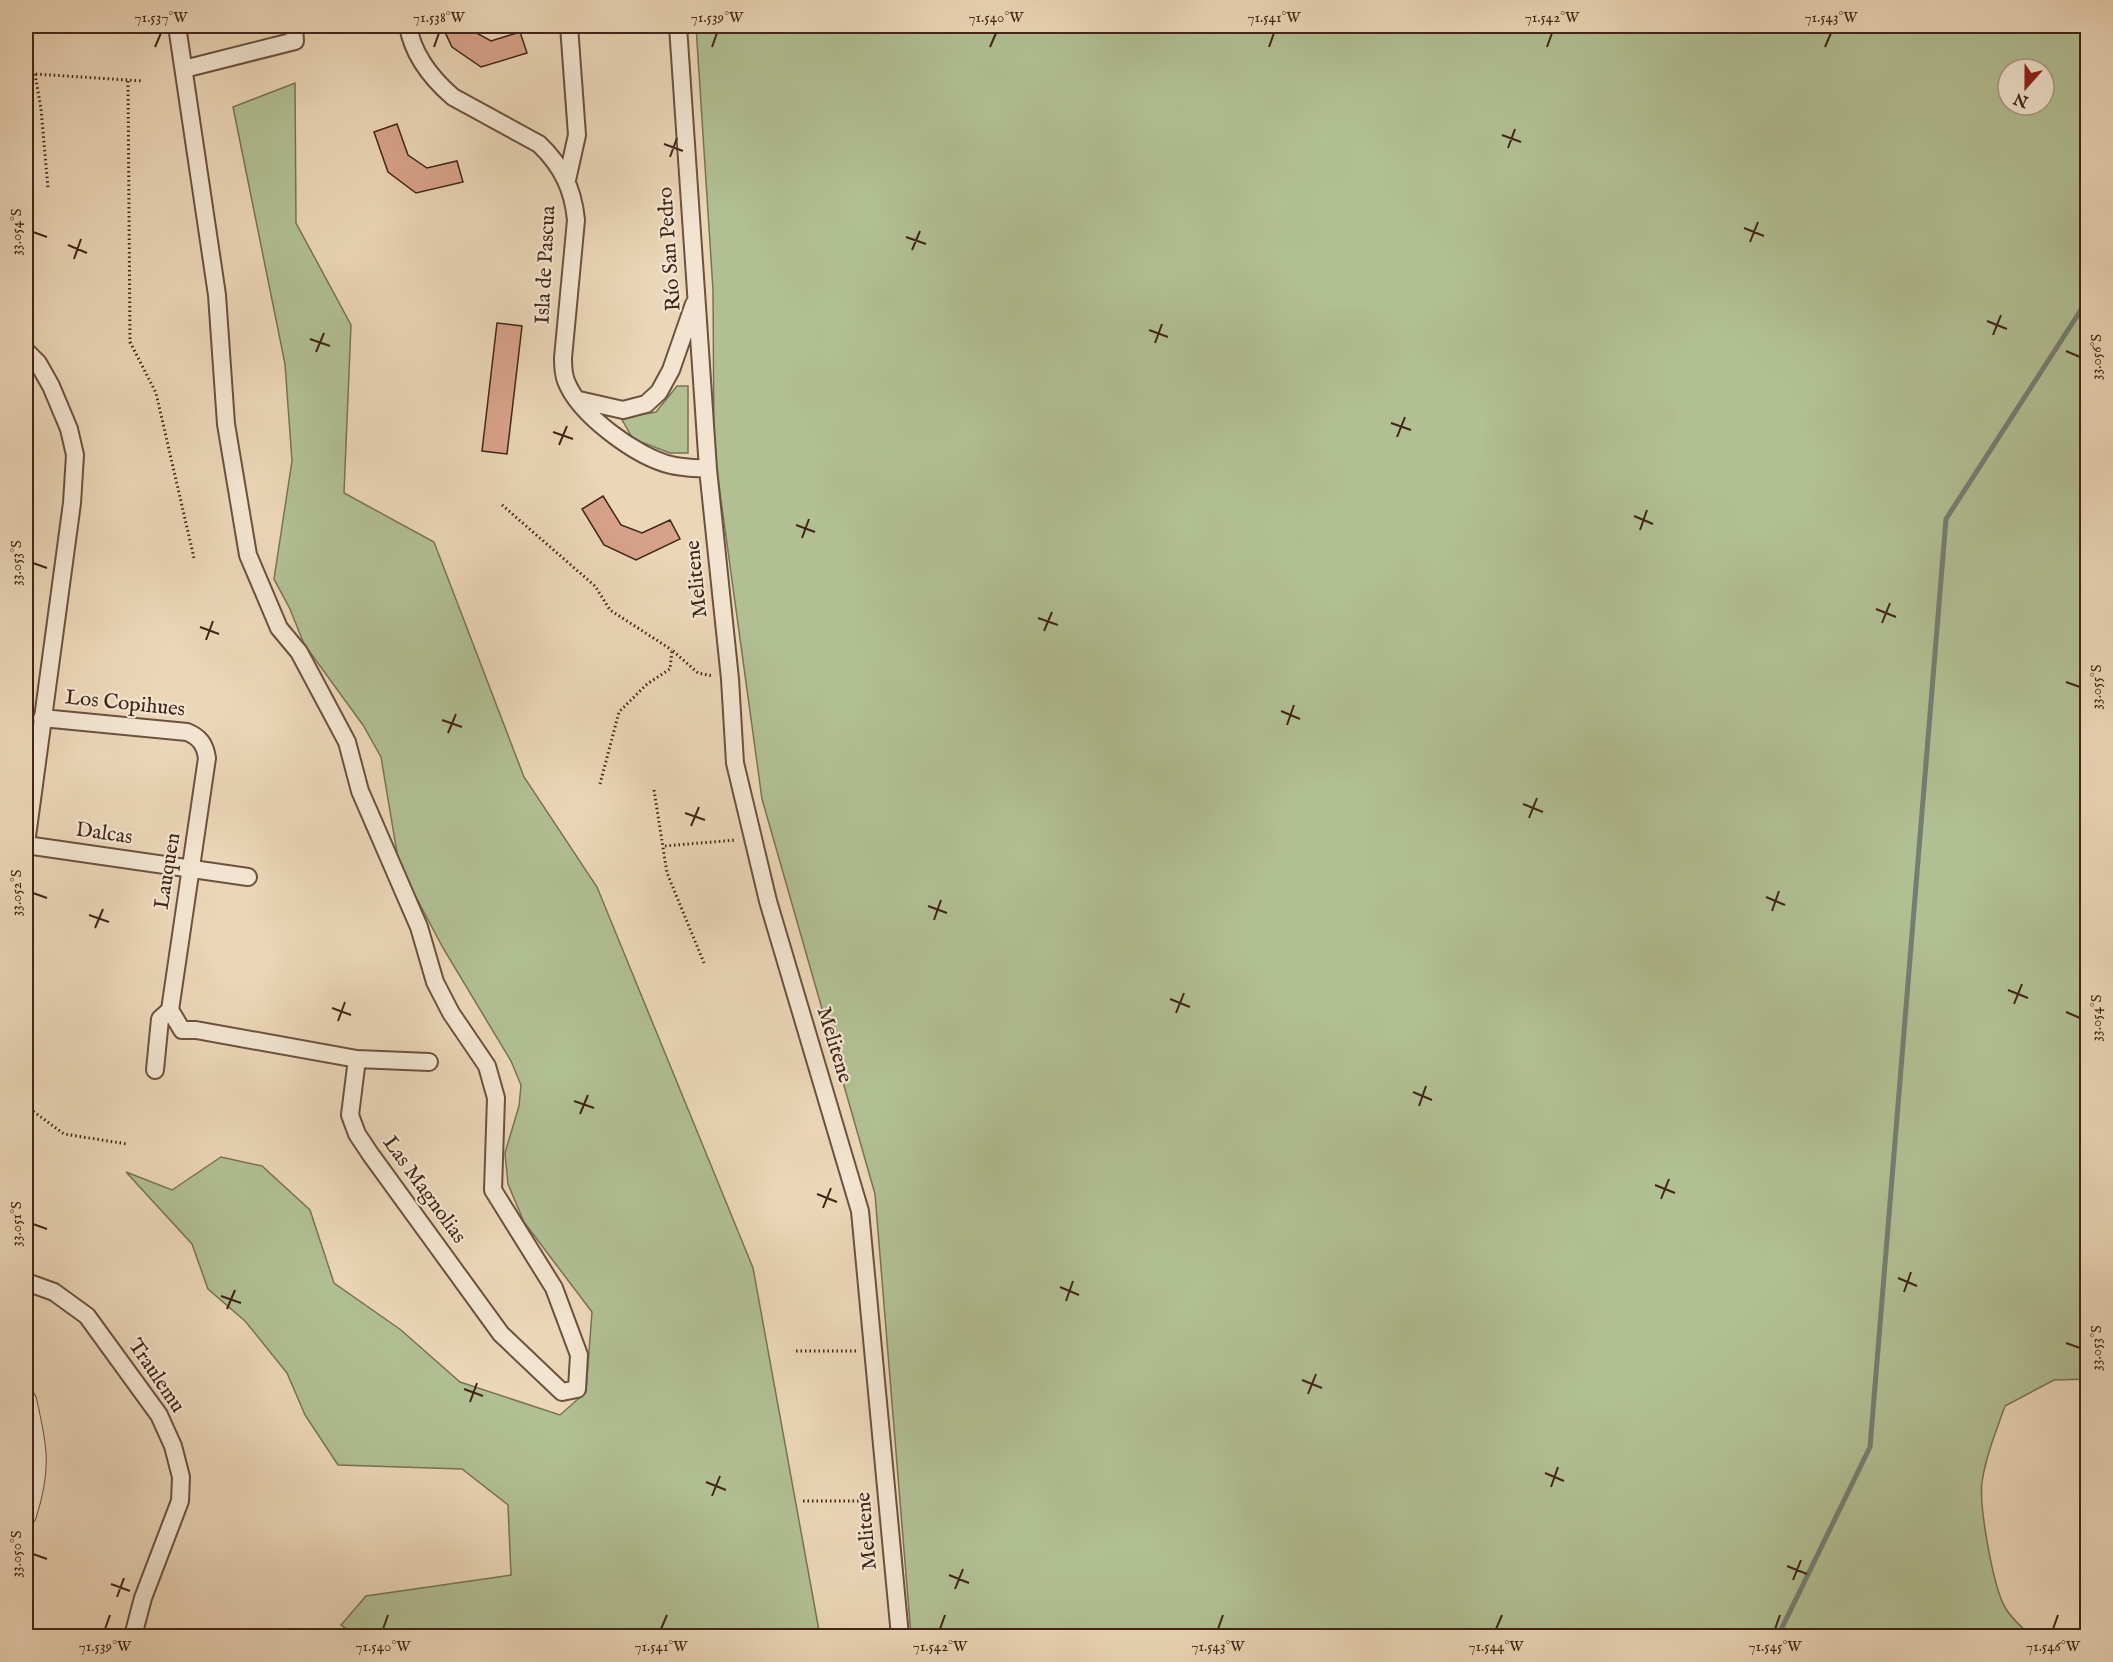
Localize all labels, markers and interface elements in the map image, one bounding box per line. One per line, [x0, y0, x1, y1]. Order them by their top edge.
text: 71.537°W [135, 8, 188, 27]
text: 71.538°W [413, 8, 466, 27]
text: 71.539°W [691, 8, 744, 27]
text: 71.540°W [969, 8, 1024, 27]
text: 71.541°W [1247, 8, 1301, 27]
text: 71.542°W [1525, 8, 1580, 27]
text: 71.543°W [1804, 8, 1858, 27]
north arrow [1996, 57, 2056, 117]
text: N [2011, 87, 2032, 111]
street label: Río San Pedro [652, 186, 688, 312]
street label: Isla de Pascua [529, 204, 563, 325]
text: 33.054°S [7, 209, 26, 255]
text: 33.056°S [2087, 334, 2106, 380]
street label: Melitene [679, 538, 715, 619]
text: 33.053°S [7, 540, 26, 586]
text: 33.055°S [2087, 664, 2106, 710]
street label: Los Copihues [64, 684, 186, 724]
street label: Dalcas [74, 817, 134, 851]
street label: Lauquen [149, 831, 187, 911]
text: 33.052°S [7, 870, 26, 916]
text: 33.054°S [2087, 995, 2106, 1041]
street label: Melitene [810, 1004, 858, 1087]
street label: Las Magnolias [376, 1131, 472, 1249]
text: 33.051°S [7, 1201, 26, 1247]
text: 33.053°S [2087, 1325, 2106, 1371]
street label: Traulemu [121, 1334, 191, 1418]
street label: Melitene [850, 1491, 884, 1571]
text: 33.050°S [7, 1531, 26, 1577]
text: 71.539°W [79, 1637, 132, 1656]
text: 71.540°W [356, 1637, 411, 1656]
text: 71.541°W [634, 1637, 688, 1656]
text: 71.542°W [913, 1637, 968, 1656]
text: 71.543°W [1191, 1637, 1245, 1656]
text: 71.544°W [1469, 1637, 1524, 1656]
text: 71.545°W [1749, 1637, 1802, 1656]
text: 71.546°W [2026, 1637, 2081, 1656]

